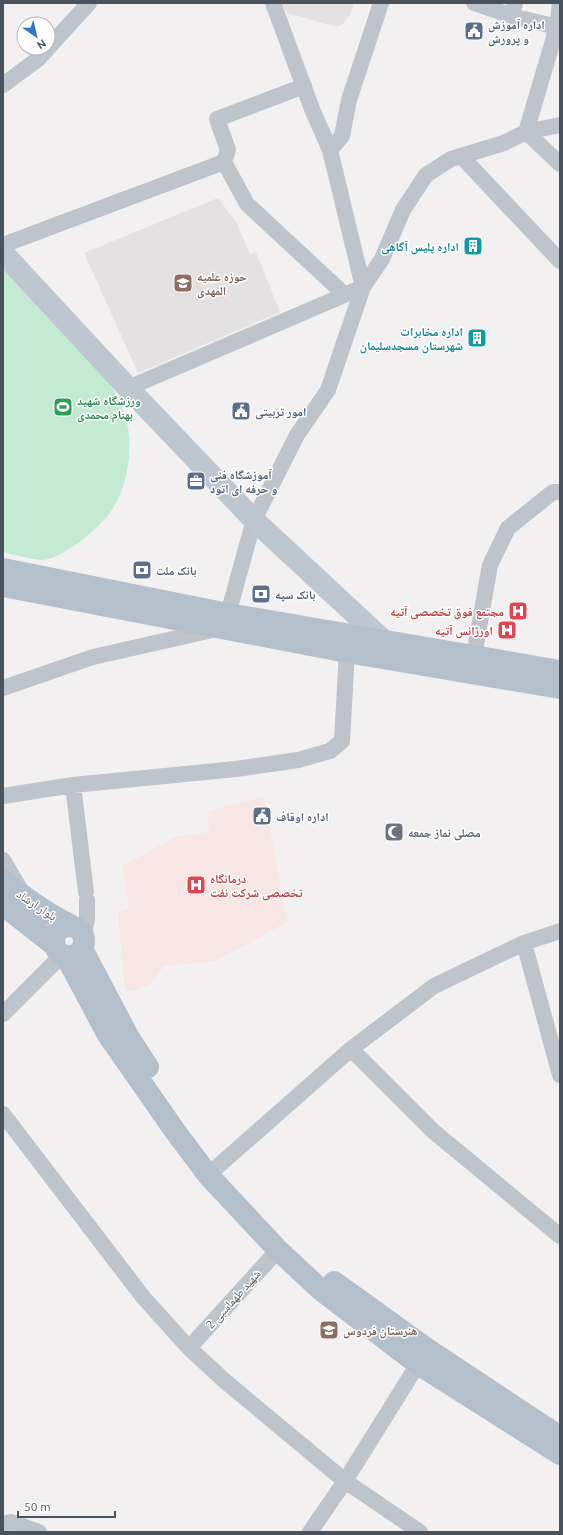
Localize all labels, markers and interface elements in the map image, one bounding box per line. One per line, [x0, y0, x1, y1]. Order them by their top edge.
north arrow [16, 16, 56, 56]
place label: اداره آموزش و پرورش [488, 18, 545, 47]
public building icon: اداره آموزش و پرورش [463, 20, 485, 42]
text: N [35, 37, 48, 52]
building icon: اداره پلیس آگاهی [462, 235, 484, 257]
place label: اداره پلیس آگاهی [381, 240, 459, 255]
place label: حوزه علمیه المهدی [197, 270, 247, 299]
school or university icon: حوزه علمیه المهدی [172, 272, 194, 294]
place label: اداره مخابرات شهرستان مسجدسلیمان [360, 325, 463, 354]
building icon: اداره مخابرات شهرستان مسجدسلیمان [466, 327, 488, 349]
place label: ورزشگاه شهید بهنام محمدی [77, 394, 141, 423]
sports icon: ورزشگاه شهید بهنام محمدی [52, 396, 74, 418]
public building icon: امور تربیتی [230, 400, 252, 422]
place label: امور تربیتی [255, 405, 306, 420]
place label: آموزشگاه فنی و حرفه ای اتود [210, 468, 277, 497]
office icon: آموزشگاه فنی و حرفه ای اتود [185, 470, 207, 492]
bank icon: بانک ملت [131, 559, 153, 581]
place label: بانک ملت [156, 564, 197, 578]
bank icon: بانک سپه [250, 583, 272, 605]
place label: بانک سپه [275, 588, 315, 602]
hospital icon: مجتمع فوق تخصصی آتیه [507, 600, 529, 622]
place label: مجتمع فوق تخصصی آتیه [390, 605, 504, 620]
hospital icon: اورژانس آتیه [496, 619, 518, 641]
place label: اورژانس آتیه [435, 624, 493, 639]
public building icon: اداره اوقاف [251, 805, 273, 827]
place label: اداره اوقاف [276, 810, 329, 824]
mosque icon: مصلی نماز جمعه [383, 821, 405, 843]
place label: مصلی نماز جمعه [408, 826, 481, 841]
place label: درمانگاه تخصصی شرکت نفت [210, 872, 303, 901]
hospital icon: درمانگاه تخصصی شرکت نفت [185, 874, 207, 896]
street label: بلوار ارشاد [14, 887, 59, 924]
street label: شهید طهماسبی 2 [203, 1267, 264, 1332]
school or university icon: هنرستان فردوس [318, 1319, 340, 1341]
place label: هنرستان فردوس [343, 1324, 418, 1339]
scale bar [18, 1493, 115, 1519]
text: 50 m [24, 1500, 51, 1513]

